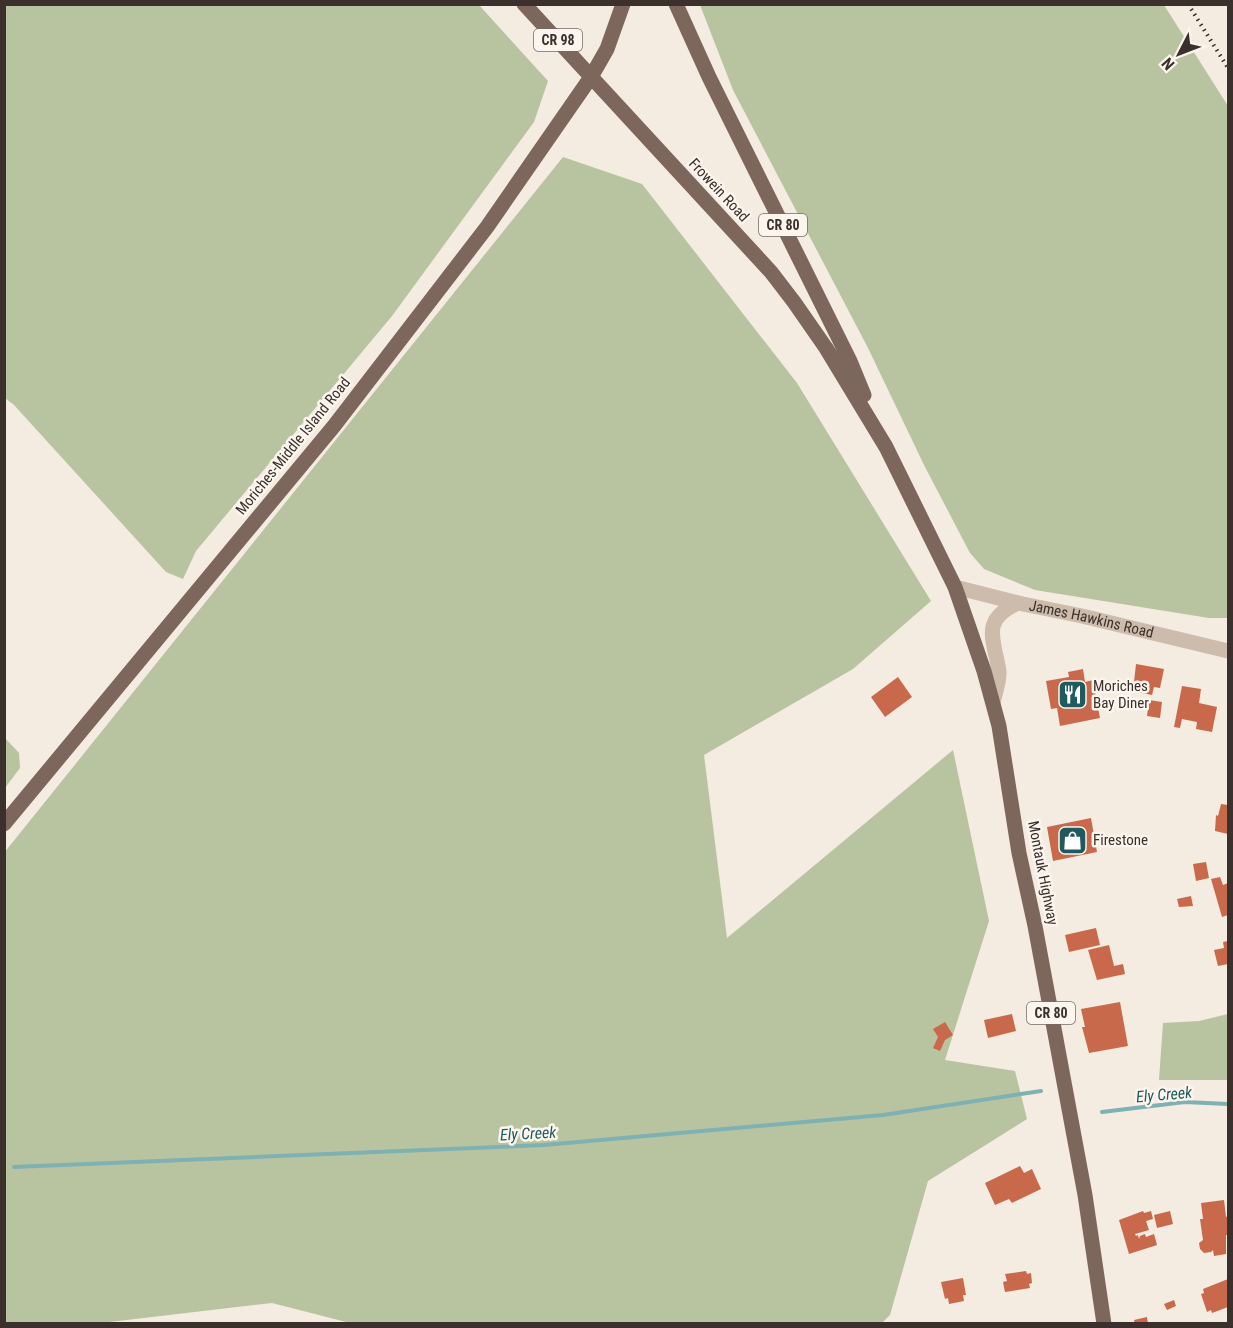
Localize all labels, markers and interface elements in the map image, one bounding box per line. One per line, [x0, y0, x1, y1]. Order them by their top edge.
north arrow [1149, 24, 1209, 84]
road number: CR 98 [534, 29, 582, 51]
text: N [1158, 54, 1179, 74]
street label: Frowein Road [685, 155, 753, 225]
road number: CR 80 [759, 214, 807, 236]
street label: Moriches-Middle Island Road [232, 374, 354, 518]
street label: James Hawkins Road [1027, 596, 1155, 642]
place label: Moriches Bay Diner [1093, 677, 1149, 712]
restaurant icon: Moriches Bay Diner [1056, 679, 1088, 711]
street label: Montauk Highway [1024, 819, 1062, 927]
shop icon: Firestone [1056, 824, 1088, 856]
place label: Firestone [1093, 831, 1148, 849]
road number: CR 80 [1027, 1002, 1075, 1024]
water label: Ely Creek [1135, 1082, 1194, 1106]
water label: Ely Creek [499, 1122, 558, 1144]

